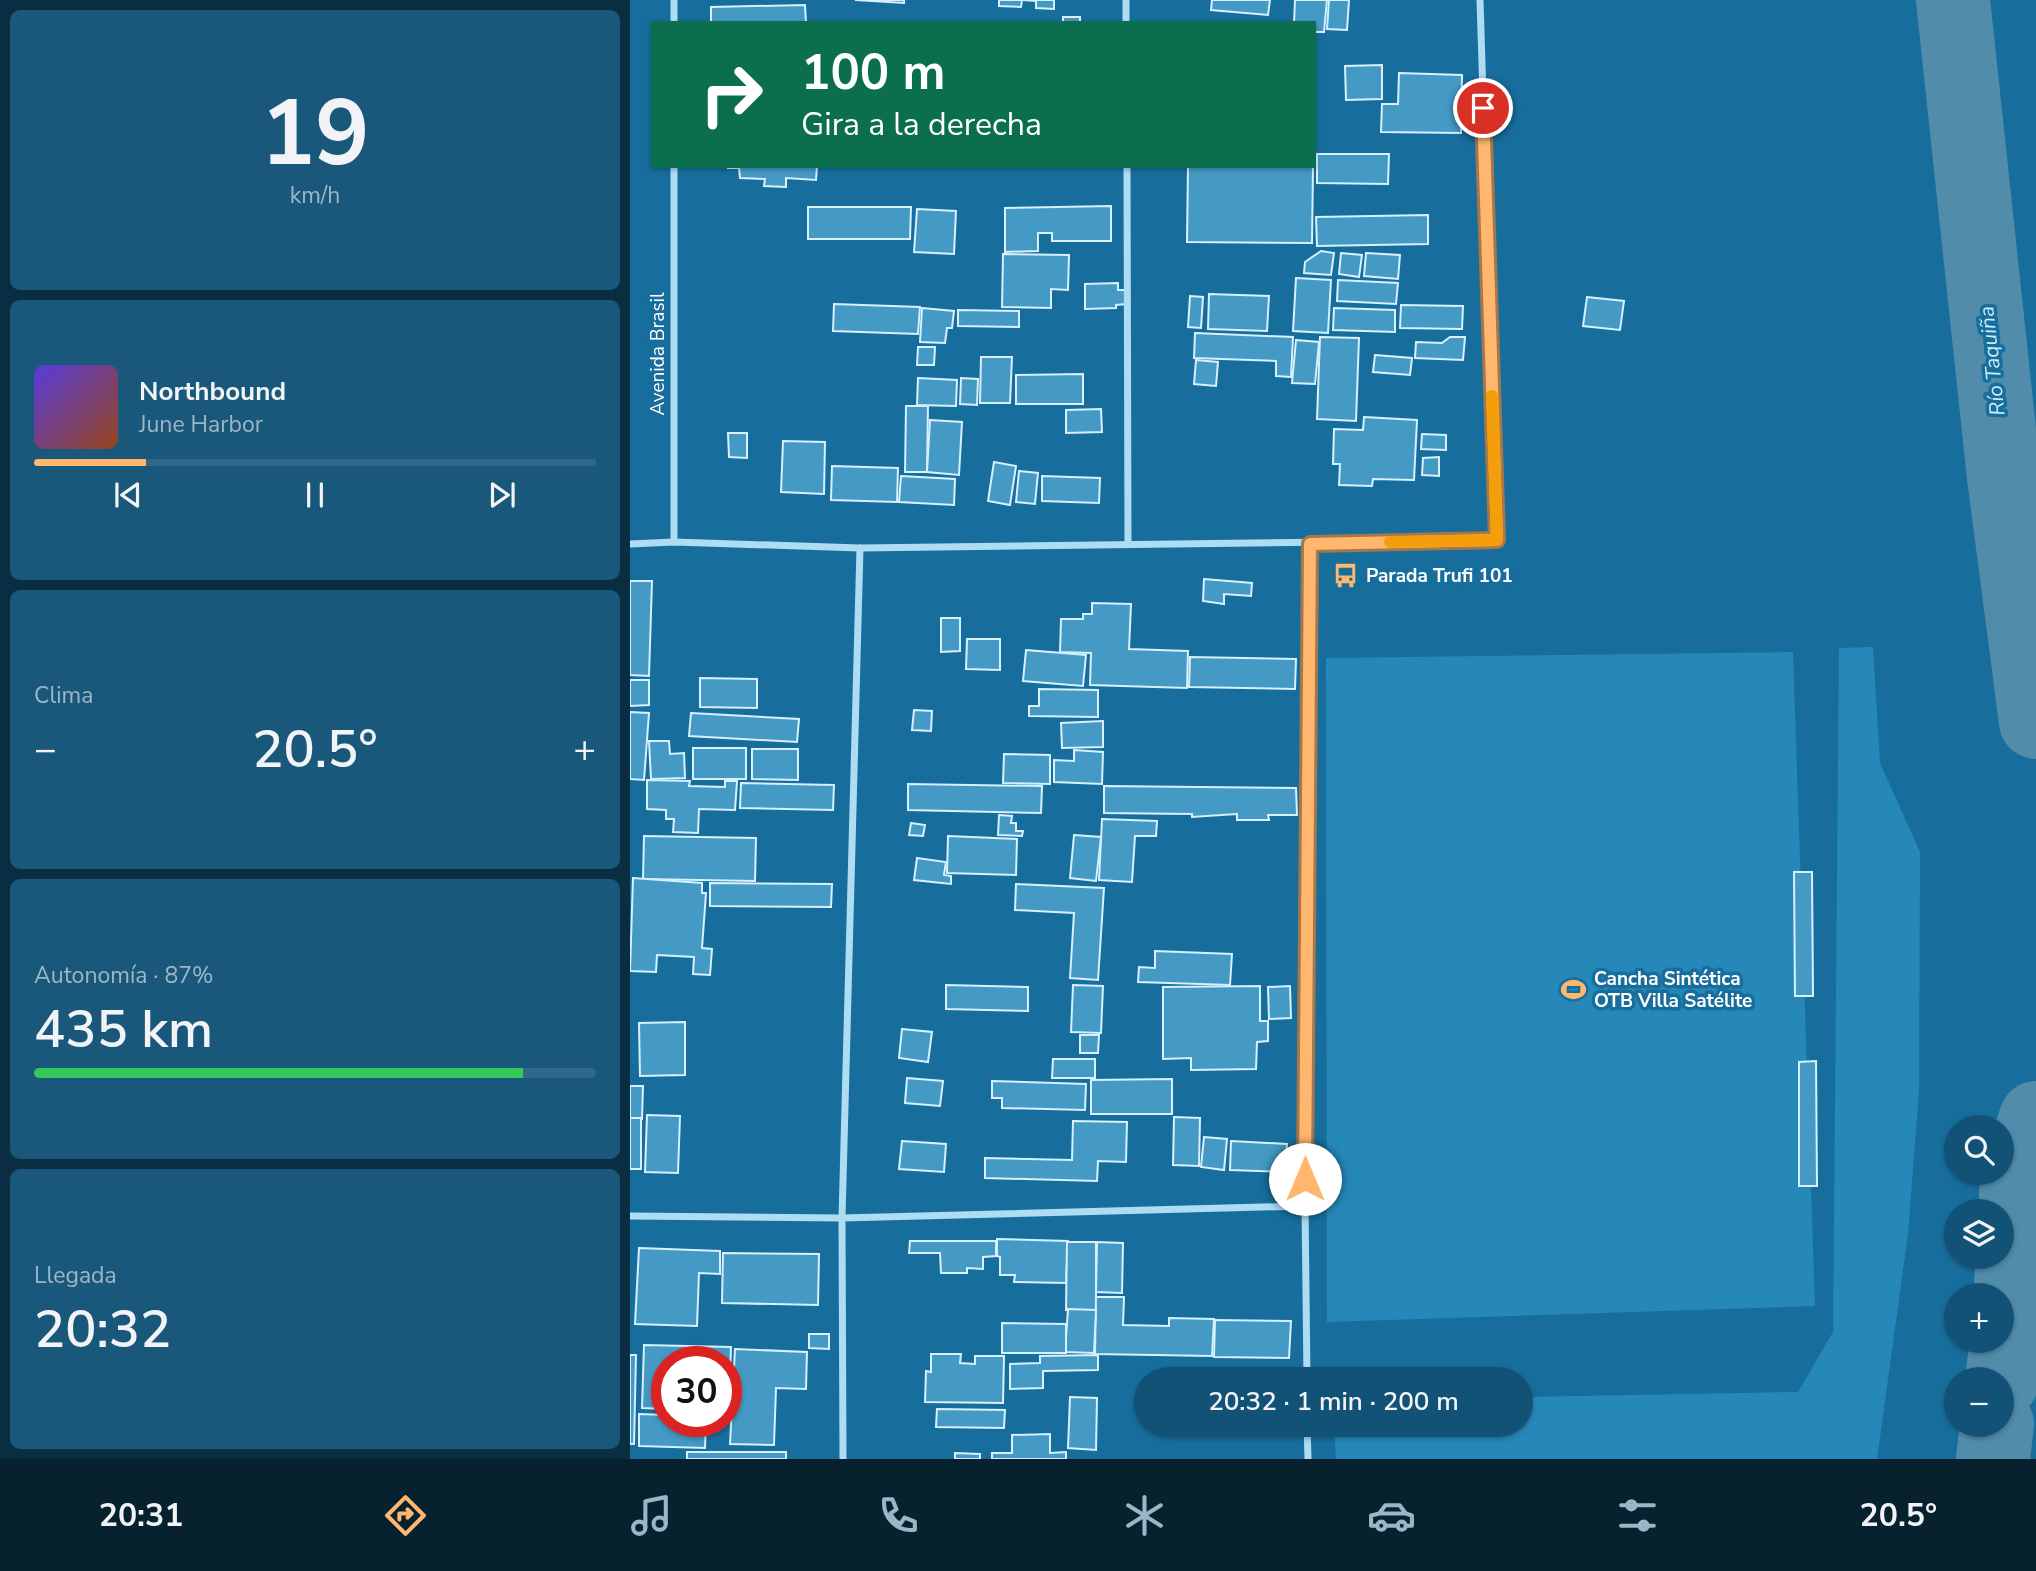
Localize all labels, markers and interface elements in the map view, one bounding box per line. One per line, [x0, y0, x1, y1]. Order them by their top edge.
text: 100 m [801, 39, 945, 106]
icon: right [686, 49, 777, 140]
text: 19 [260, 72, 370, 196]
pin [1453, 78, 1513, 138]
icon: arrive [1464, 89, 1502, 127]
text: Gira a la derecha [801, 103, 1042, 146]
text: km/h [290, 180, 340, 211]
street label: Avenida Brasil [645, 292, 671, 416]
water label: Río Taquiña [1972, 305, 2012, 417]
text: Northbound [139, 374, 286, 409]
text: June Harbor [139, 409, 263, 440]
icon: previous [109, 476, 147, 514]
icon: pause [296, 476, 334, 514]
icon: next [483, 476, 521, 514]
bus stop icon: Parada Trufi 101 [1332, 562, 1360, 590]
place label: Parada Trufi 101 [1366, 563, 1513, 589]
text: Clima [34, 680, 94, 711]
text: 20.5° [252, 714, 378, 785]
text: − [34, 724, 57, 775]
text: + [573, 724, 596, 775]
text: Autonomía · 87% [34, 960, 214, 991]
place label: Cancha Sintética OTB Villa Satélite [1594, 966, 1752, 1014]
sports icon: Cancha Sintética OTB Villa Satélite [1560, 976, 1588, 1004]
text: 435 km [34, 994, 213, 1065]
map controls [1944, 1115, 2014, 1437]
button: search [1944, 1115, 2014, 1185]
position arrow [1268, 1142, 1342, 1216]
button: layers [1944, 1199, 2014, 1269]
text: Llegada [34, 1260, 117, 1291]
button: + [1944, 1283, 2014, 1353]
text: 20:32 [34, 1294, 171, 1365]
speed limit sign: 30 [651, 1346, 742, 1437]
button: − [1944, 1367, 2014, 1437]
text: 20:32 · 1 min · 200 m [1208, 1384, 1459, 1419]
icon: directions [381, 1491, 430, 1540]
icon: music [627, 1491, 676, 1540]
icon: phone [874, 1491, 923, 1540]
icon: climate [1120, 1491, 1169, 1540]
icon: car [1367, 1491, 1416, 1540]
icon: filters [1613, 1491, 1662, 1540]
text: 20:31 [99, 1494, 183, 1537]
text: 20.5° [1860, 1494, 1937, 1537]

